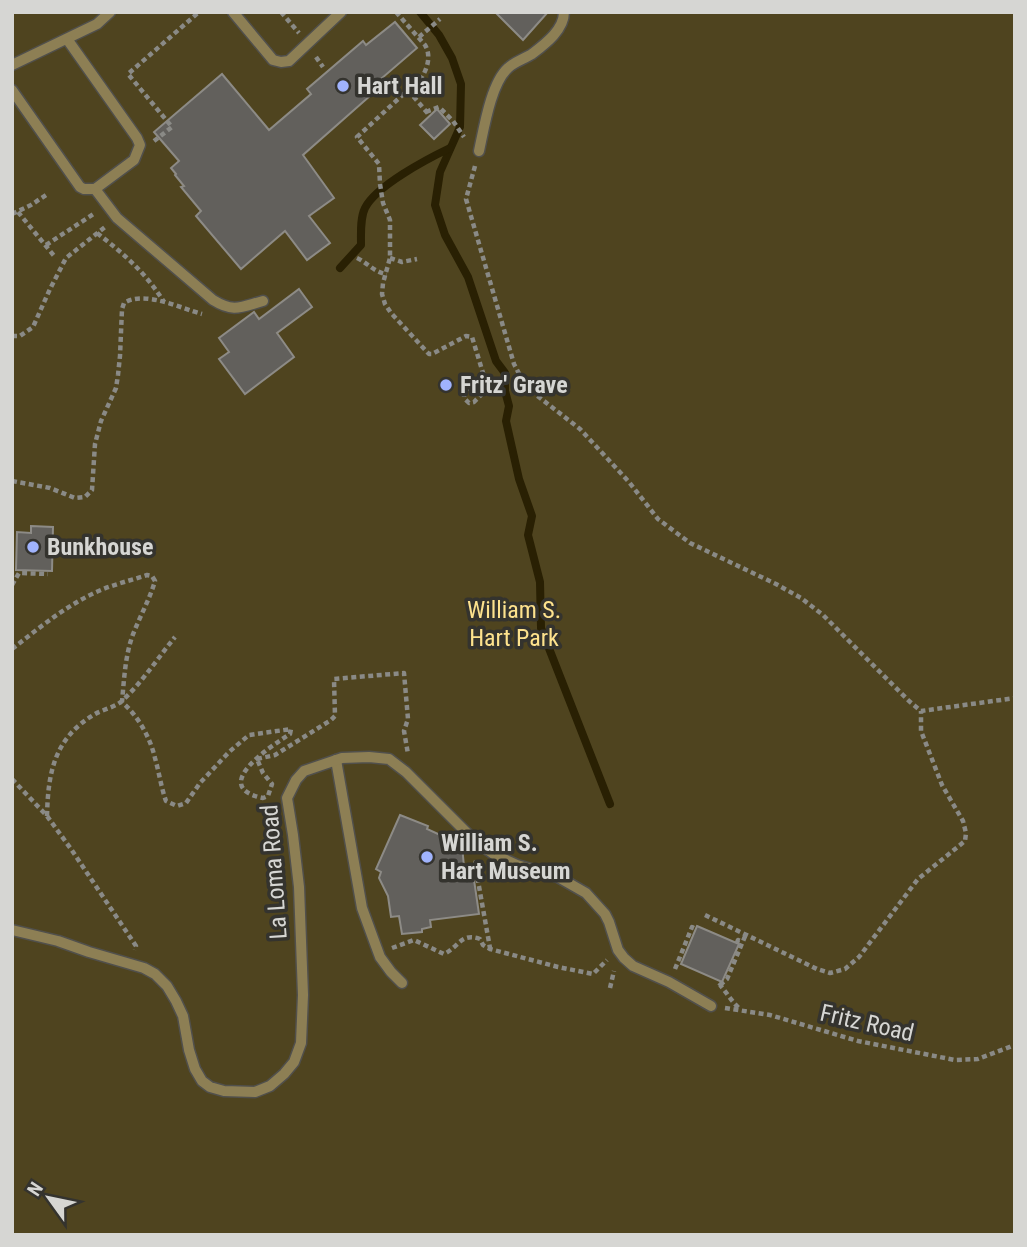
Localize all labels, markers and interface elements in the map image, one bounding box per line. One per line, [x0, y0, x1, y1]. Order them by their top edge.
place label: Hart Hall [357, 72, 443, 100]
marker: Hart Hall [335, 78, 351, 94]
place label: Fritz' Grave [460, 371, 568, 399]
marker: Fritz' Grave [438, 377, 454, 393]
place label: Bunkhouse [47, 533, 154, 561]
marker: Bunkhouse [25, 539, 41, 555]
park label: William S. Hart Park [467, 596, 561, 652]
street label: La Loma Road [255, 804, 293, 940]
place label: William S. Hart Museum [441, 829, 570, 885]
marker: William S. Hart Museum [419, 849, 435, 865]
street label: Fritz Road [817, 999, 917, 1047]
north arrow [14, 1163, 84, 1233]
text: N [22, 1178, 48, 1200]

